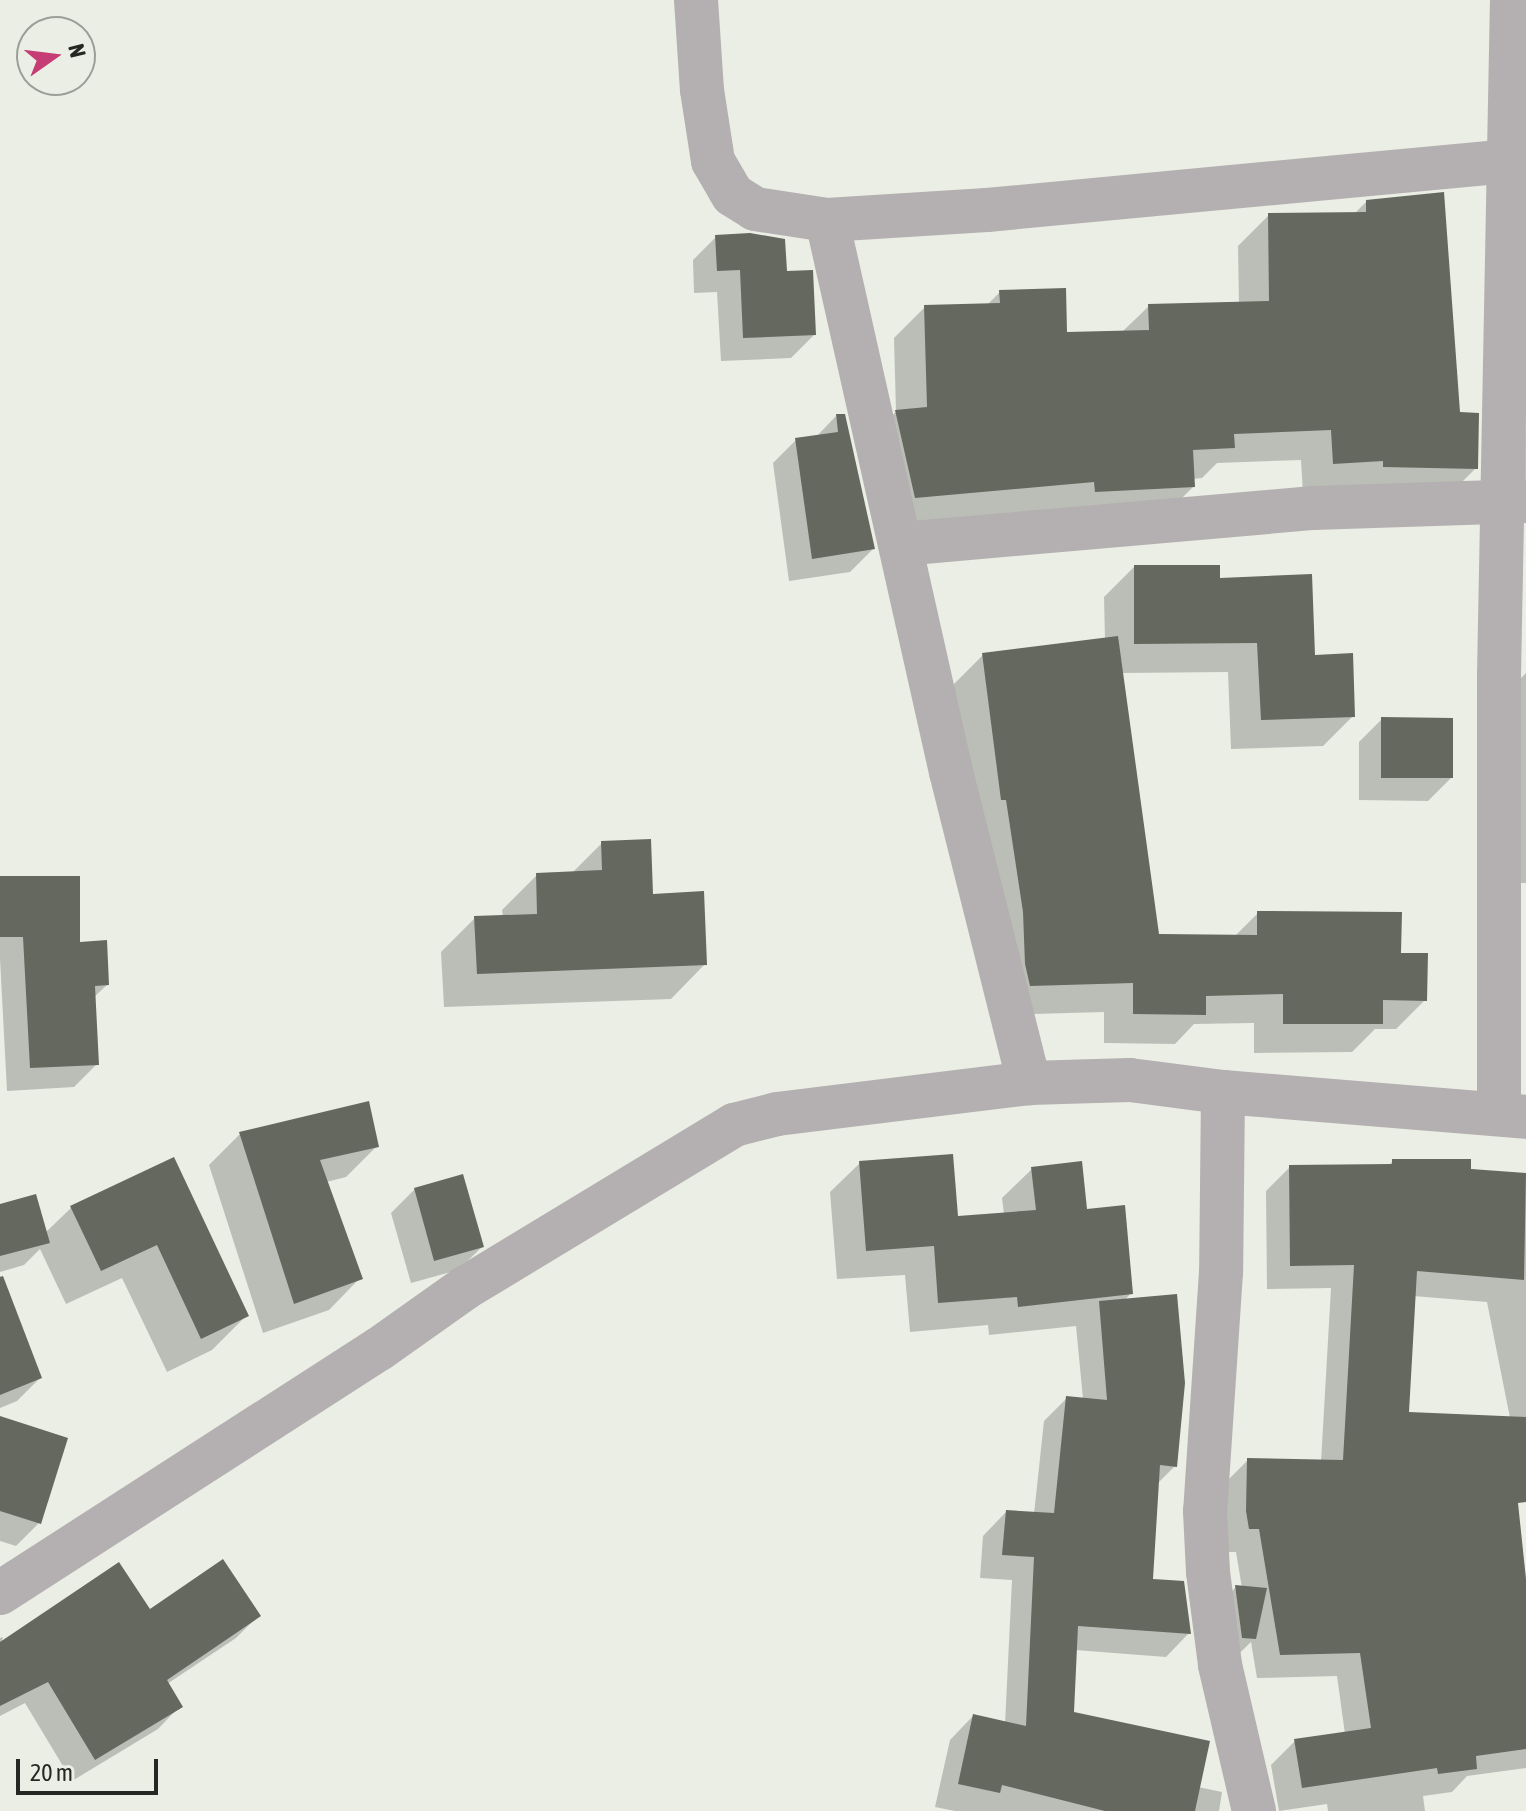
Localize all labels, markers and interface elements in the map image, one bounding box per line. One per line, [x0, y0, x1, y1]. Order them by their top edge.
north arrow [16, 16, 96, 96]
text: N [63, 41, 92, 60]
scale bar [20, 1743, 162, 1793]
text: 20 m [30, 1759, 73, 1786]

